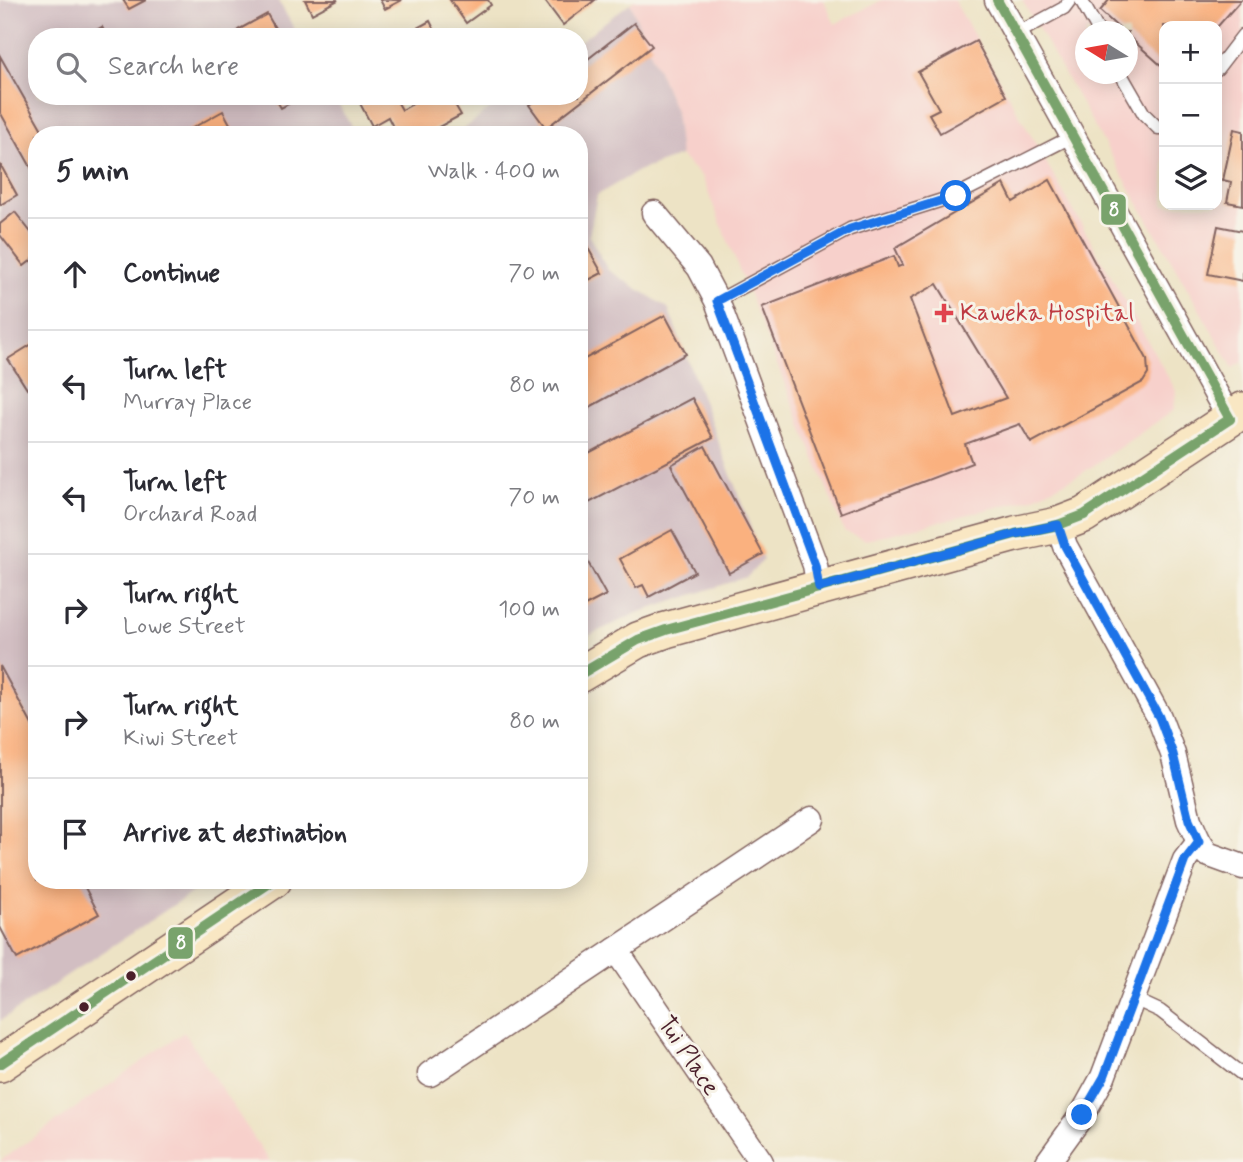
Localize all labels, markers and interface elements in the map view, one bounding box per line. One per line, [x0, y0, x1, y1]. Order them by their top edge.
north arrow [1075, 21, 1138, 84]
map controls [1159, 21, 1222, 210]
button: + [1159, 21, 1222, 84]
search box [28, 28, 588, 105]
icon: search [52, 48, 90, 86]
text: Search here [108, 50, 239, 84]
button: − [1159, 84, 1222, 147]
button: layers [1159, 147, 1222, 210]
text: 5 min [56, 152, 130, 191]
text: Walk · 400 m [428, 157, 560, 187]
route start [940, 180, 971, 211]
line badge: 8 [1100, 193, 1127, 226]
text: 8 [1109, 198, 1119, 223]
icon: ahead [56, 255, 94, 293]
text: Continue [123, 257, 220, 291]
text: 70 m [508, 259, 560, 289]
place label: Kaweka Hospital [960, 298, 1134, 329]
marker: Kaweka Hospital [934, 303, 954, 323]
text: Turn left [123, 354, 227, 388]
icon: left [56, 367, 94, 405]
text: 80 m [509, 371, 560, 401]
text: Murray Place [123, 388, 252, 418]
text: Turn left [123, 466, 227, 500]
icon: left [56, 479, 94, 517]
text: 70 m [508, 483, 560, 513]
text: Orchard Road [123, 500, 257, 530]
text: Turn right [123, 578, 239, 612]
icon: right [56, 591, 94, 629]
text: 100 m [498, 595, 560, 625]
text: Lowe Street [123, 612, 246, 642]
text: Turn right [123, 690, 239, 724]
icon: right [56, 703, 94, 741]
text: 80 m [509, 707, 560, 737]
text: Kiwi Street [123, 724, 238, 754]
icon: arrive [56, 815, 94, 853]
text: Arrive at destination [123, 817, 347, 851]
line badge: 8 [167, 926, 194, 960]
text: 8 [176, 931, 186, 956]
unlabelled marker [124, 969, 138, 983]
unlabelled marker [77, 1000, 91, 1014]
street label: Tui Place [650, 1010, 726, 1102]
route end [1066, 1099, 1097, 1130]

